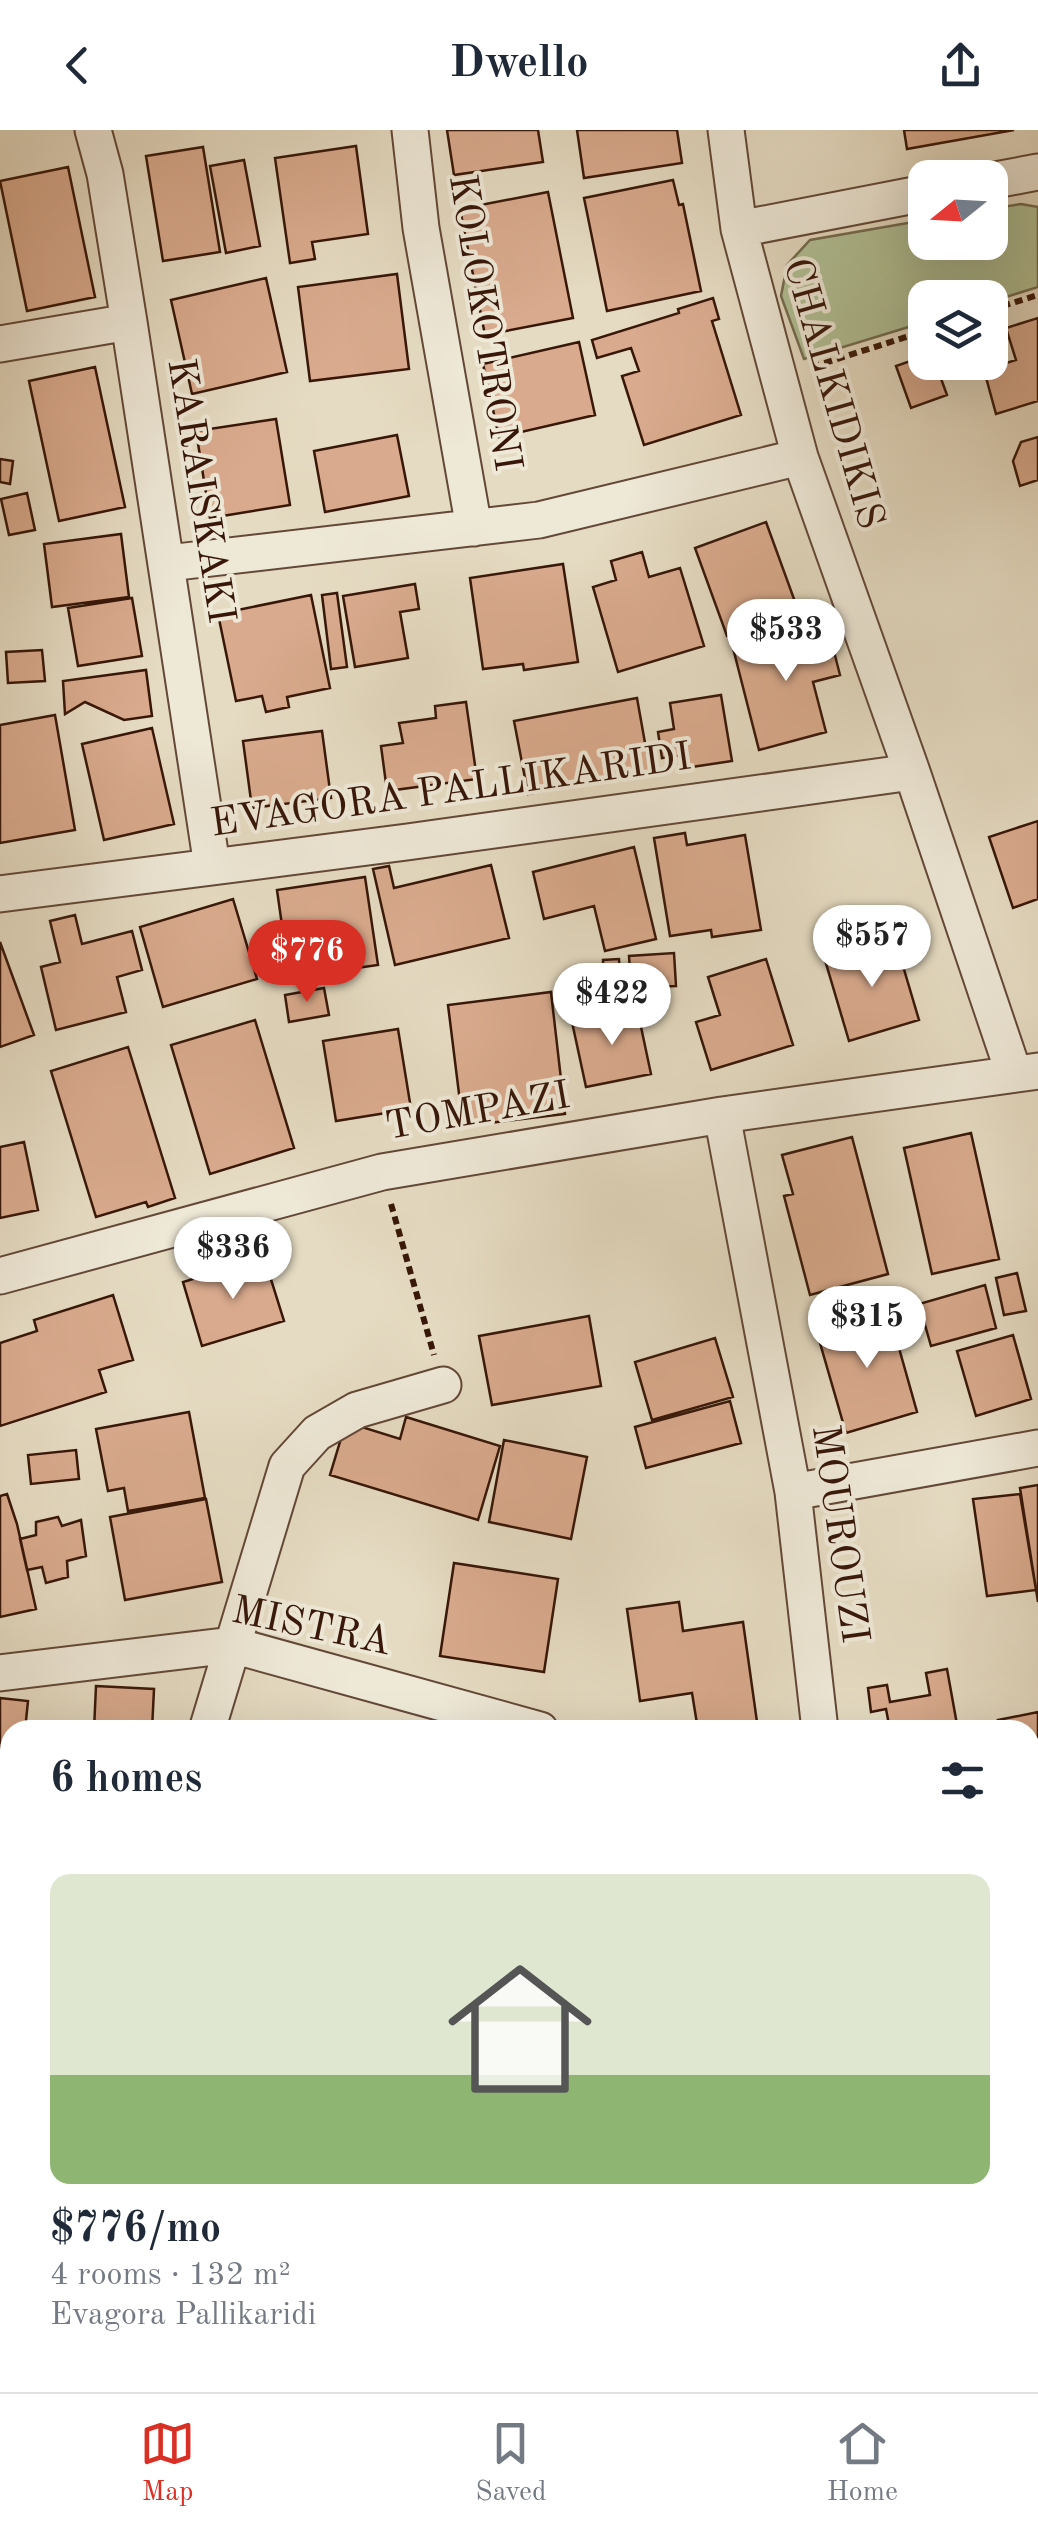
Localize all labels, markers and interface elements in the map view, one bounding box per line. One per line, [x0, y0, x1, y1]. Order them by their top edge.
icon: back [50, 38, 105, 93]
icon: share [933, 38, 988, 93]
text: Dwello [449, 42, 589, 87]
north arrow [908, 160, 1008, 260]
map controls [908, 160, 1008, 380]
street label: KOLOKOTRONI [440, 172, 526, 474]
street label: CHALKIDIKIS [774, 254, 890, 534]
button: layers [908, 280, 1008, 380]
street label: KARAISKAKI [158, 356, 240, 626]
pin: $533 [727, 599, 845, 684]
text: $533 [749, 615, 823, 647]
street label: EVAGORA PALLIKARIDI [208, 738, 694, 846]
pin: $557 [813, 905, 931, 990]
pin: $776 [248, 920, 366, 1005]
text: $557 [835, 921, 909, 953]
text: $776 [270, 936, 344, 968]
pin: $422 [553, 963, 671, 1048]
text: $422 [575, 979, 649, 1011]
street label: TOMPAZI [383, 1077, 573, 1149]
pin: $336 [174, 1217, 292, 1302]
text: $336 [196, 1233, 270, 1265]
pin: $315 [808, 1286, 926, 1371]
text: $315 [830, 1302, 904, 1334]
street label: MOUROUZI [803, 1422, 873, 1646]
street label: MISTRA [228, 1592, 394, 1664]
icon: filters [935, 1753, 990, 1808]
text: 6 homes [50, 1759, 202, 1801]
icon: home [430, 1939, 610, 2119]
text: $776/mo [50, 2209, 221, 2251]
text: 4 rooms · 132 m² [50, 2260, 291, 2292]
text: Evagora Pallikaridi [50, 2300, 317, 2332]
tab: Map [140, 2416, 195, 2511]
tab: Saved [475, 2416, 547, 2511]
tab: Home [827, 2416, 898, 2511]

